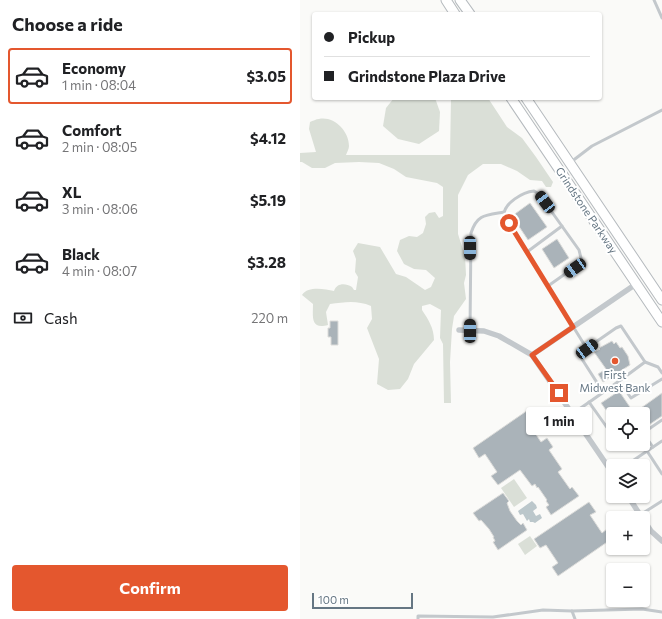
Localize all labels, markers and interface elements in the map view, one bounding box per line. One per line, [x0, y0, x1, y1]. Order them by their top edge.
text: Choose a ride [12, 13, 123, 35]
text: Pickup [348, 28, 395, 46]
icon: car [14, 58, 50, 94]
text: Economy [62, 59, 126, 77]
text: $3.05 [246, 67, 286, 85]
text: Grindstone Plaza Drive [348, 67, 506, 85]
text: 1 min · 08:04 [62, 77, 136, 93]
icon: car [14, 120, 50, 156]
text: Comfort [62, 121, 122, 139]
text: $4.12 [250, 129, 286, 147]
text: 2 min · 08:05 [62, 139, 137, 155]
street label: Grindstone Parkway [553, 164, 621, 256]
icon: car [14, 182, 50, 218]
text: XL [62, 183, 81, 201]
car [533, 189, 557, 215]
text: $5.19 [250, 191, 286, 209]
text: 3 min · 08:06 [62, 201, 138, 217]
route start [500, 214, 518, 232]
car [464, 236, 476, 260]
icon: car [14, 244, 50, 280]
text: Black [62, 245, 100, 263]
text: $3.28 [247, 253, 286, 271]
car [562, 256, 588, 280]
text: 4 min · 08:07 [62, 263, 137, 279]
icon: cash [12, 307, 34, 329]
text: Cash [44, 309, 78, 327]
text: 220 m [251, 310, 288, 326]
car [464, 319, 476, 343]
car [574, 337, 600, 361]
marker: First Midwest Bank [610, 356, 620, 366]
place label: First Midwest Bank [580, 368, 650, 394]
route end [550, 384, 568, 402]
callout: 1 min [526, 407, 592, 435]
map controls [606, 407, 650, 607]
button: locate [606, 407, 650, 451]
text: 1 min [544, 413, 574, 429]
button: layers [606, 459, 650, 503]
button: + [606, 511, 650, 555]
button: − [606, 563, 650, 607]
button: Confirm [12, 565, 288, 611]
scale bar [312, 591, 413, 610]
text: 100 m [318, 593, 349, 606]

